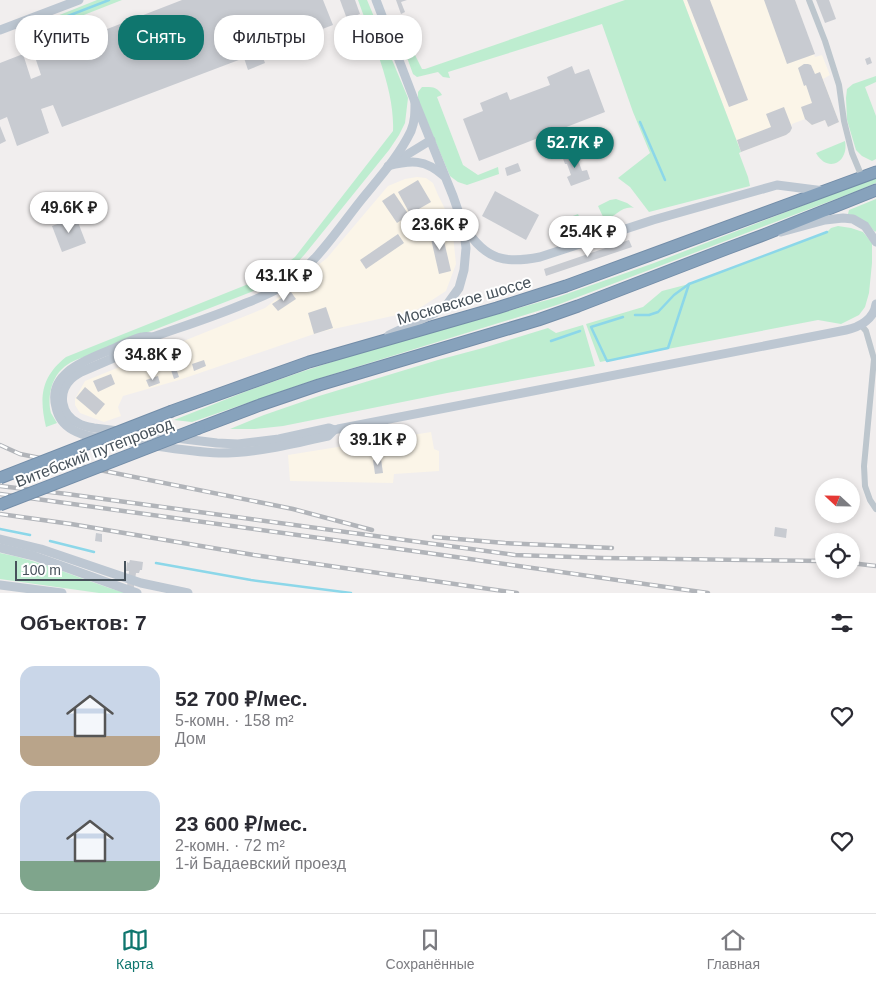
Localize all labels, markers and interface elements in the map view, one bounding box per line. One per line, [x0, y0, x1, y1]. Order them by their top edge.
chip: Купить [15, 15, 108, 60]
chip: Снять [118, 15, 204, 60]
chip: Фильтры [214, 15, 324, 60]
chip: Новое [334, 15, 422, 60]
pin: 52.7K ₽ [529, 126, 621, 169]
text: 52.7K ₽ [547, 134, 603, 151]
pin: 49.6K ₽ [23, 192, 115, 234]
text: 49.6K ₽ [41, 199, 97, 216]
pin: 23.6K ₽ [394, 208, 486, 251]
text: 23.6K ₽ [412, 216, 468, 233]
pin: 25.4K ₽ [542, 216, 634, 258]
text: 25.4K ₽ [560, 223, 616, 240]
pin: 43.1K ₽ [238, 260, 330, 302]
text: 43.1K ₽ [256, 267, 312, 284]
street label: Московское шоссе [395, 273, 533, 328]
pin: 34.8K ₽ [107, 338, 199, 381]
text: 34.8K ₽ [125, 346, 181, 363]
street label: Витебский путепровод [13, 414, 176, 490]
pin: 39.1K ₽ [332, 424, 424, 466]
text: 39.1K ₽ [350, 431, 406, 448]
north arrow [815, 478, 860, 522]
map controls [815, 478, 860, 578]
button: locate [815, 533, 860, 578]
scale bar [15, 558, 126, 581]
text: 100 m [22, 562, 61, 578]
icon: filters [828, 609, 856, 637]
text: Объектов: 7 [20, 611, 147, 634]
icon: home [60, 686, 120, 746]
text: 52 700 ₽/мес. [175, 687, 308, 710]
icon: heart [828, 702, 856, 730]
text: 5-комн. · 158 m² [175, 712, 294, 729]
text: Дом [175, 730, 206, 747]
icon: home [60, 811, 120, 871]
text: 23 600 ₽/мес. [175, 812, 308, 835]
icon: heart [828, 827, 856, 855]
text: 2-комн. · 72 m² [175, 837, 285, 854]
text: 1-й Бадаевский проезд [175, 855, 346, 872]
tab: Карта [116, 926, 153, 972]
tab: Сохранённые [386, 926, 475, 972]
tab: Главная [707, 926, 760, 972]

